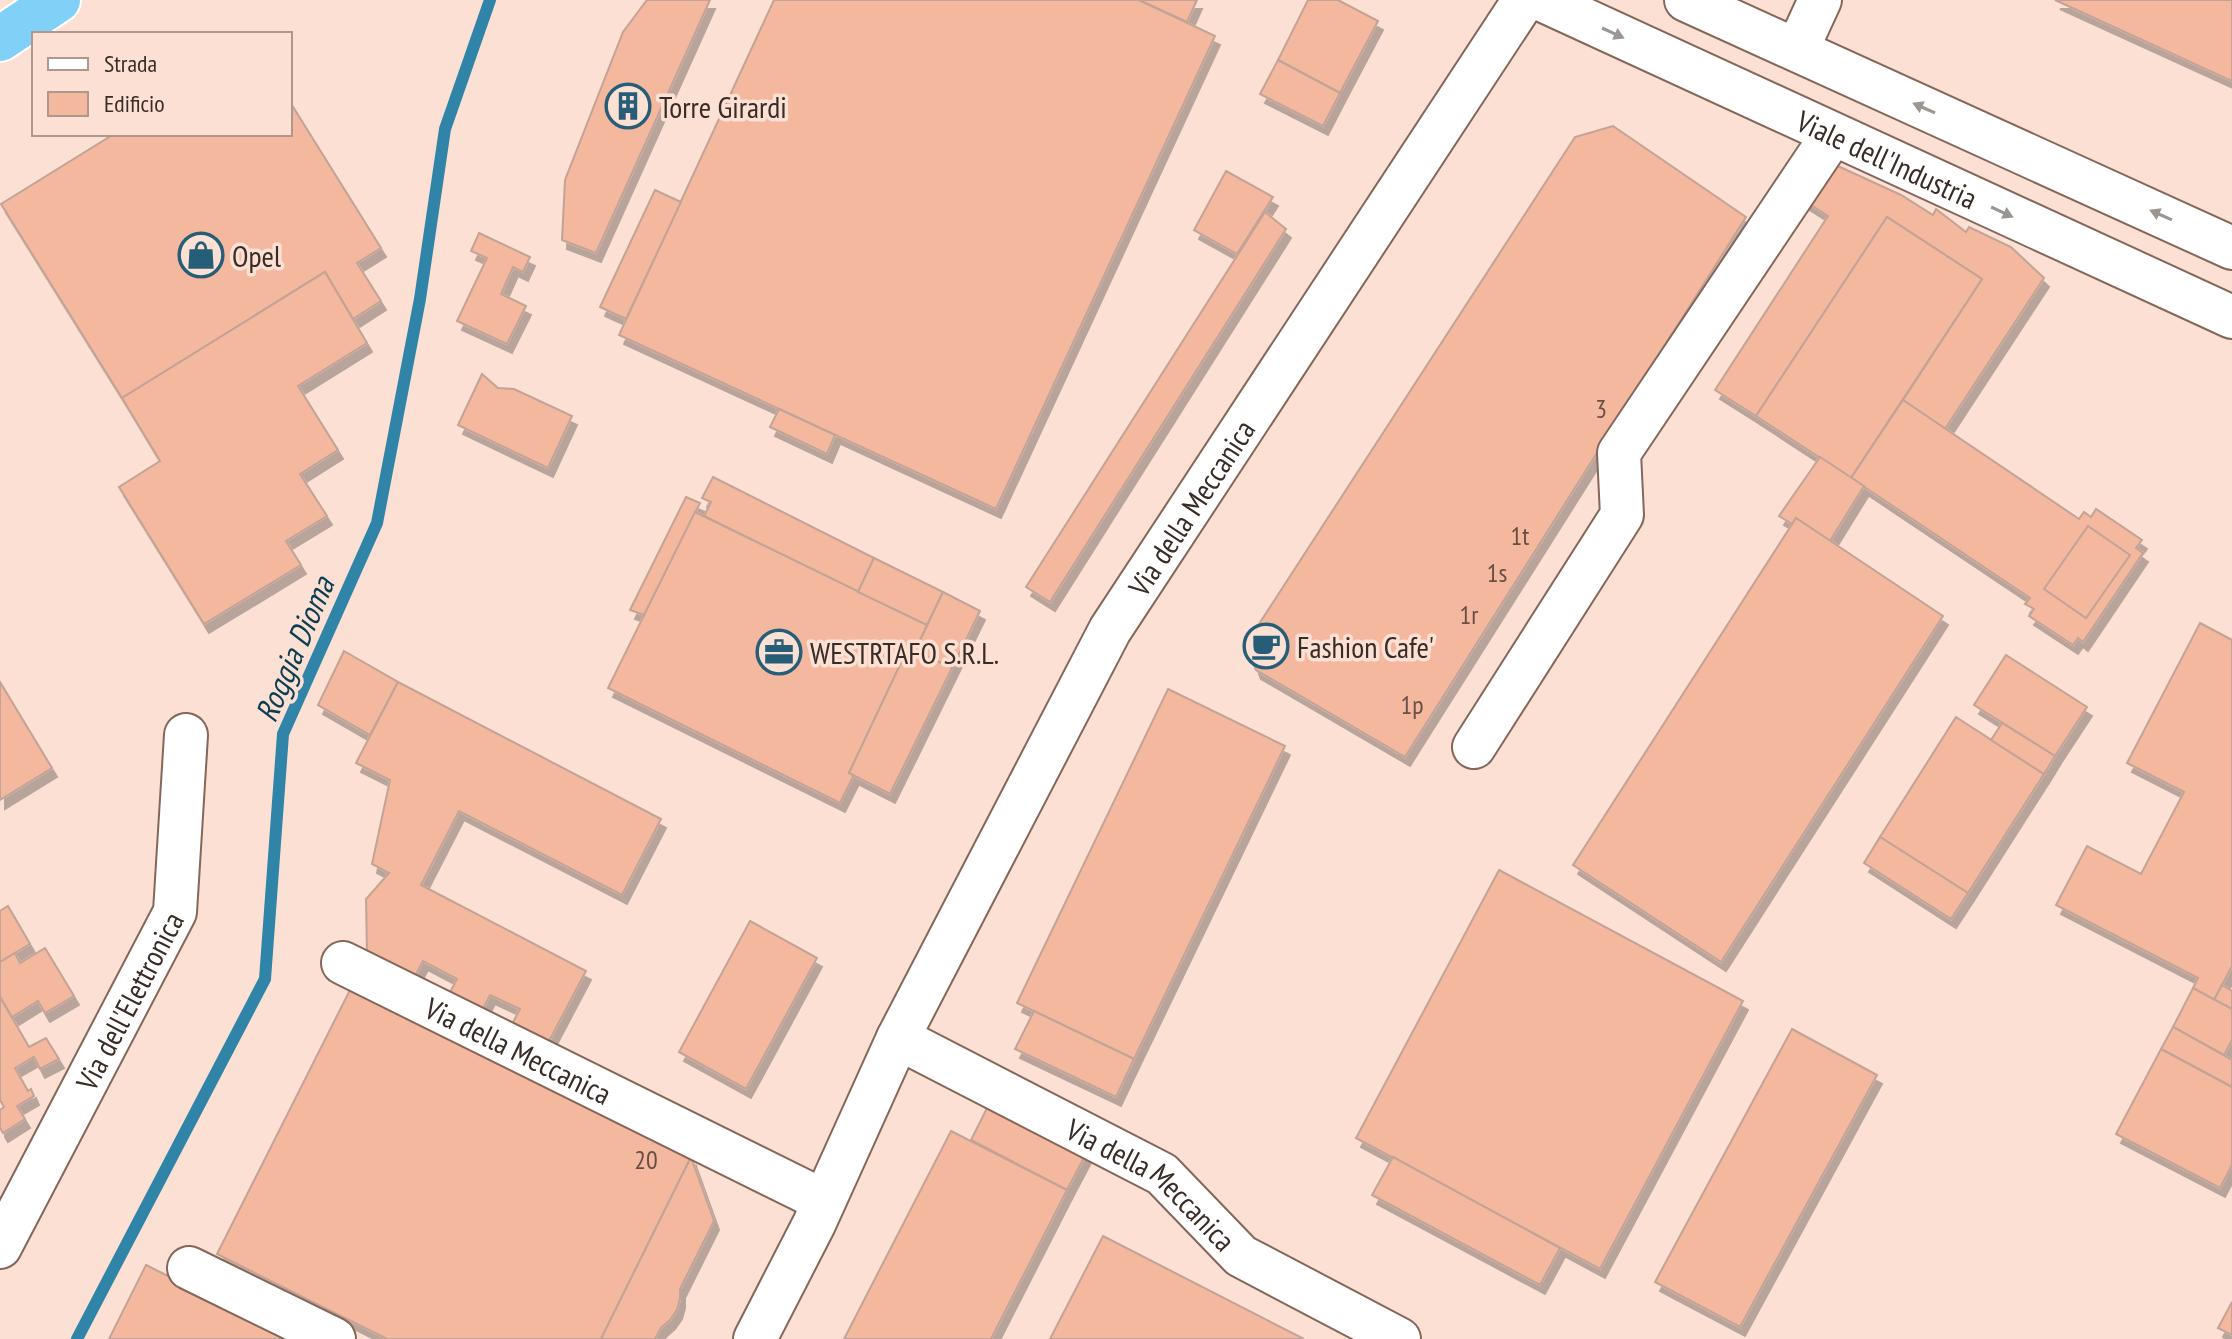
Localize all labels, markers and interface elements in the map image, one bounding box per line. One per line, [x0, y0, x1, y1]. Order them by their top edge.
one-way arrow [1602, 26, 1625, 40]
legend [32, 32, 292, 136]
text: Strada [104, 48, 157, 79]
building icon: Torre Girardi [604, 82, 652, 130]
place label: Torre Girardi [659, 87, 787, 126]
text: Edificio [104, 88, 165, 119]
street label: Viale dell'Industria [1790, 100, 1984, 217]
one-way arrow [1913, 101, 1936, 115]
one-way arrow [1990, 205, 2014, 219]
one-way arrow [2149, 209, 2173, 222]
shop icon: Opel [177, 231, 225, 279]
place label: Opel [232, 236, 281, 275]
house number: 3 [1595, 392, 1607, 425]
street label: Via della Meccanica [1118, 412, 1263, 604]
house number: 1t [1511, 519, 1529, 552]
house number: 1s [1487, 556, 1507, 589]
water label: Roggia Dioma [245, 568, 344, 728]
house number: 1r [1460, 598, 1478, 631]
cafe icon: Fashion Cafe' [1242, 622, 1290, 670]
place label: Fashion Cafe' [1297, 627, 1434, 666]
office icon: WESTRTAFO S.R.L. [755, 628, 803, 676]
place label: WESTRTAFO S.R.L. [810, 633, 999, 672]
house number: 1p [1400, 688, 1424, 721]
street label: Via dell'Elettronica [66, 905, 191, 1097]
street label: Via della Meccanica [418, 987, 618, 1112]
street label: Via della Meccanica [1059, 1108, 1244, 1259]
house number: 20 [634, 1143, 658, 1176]

